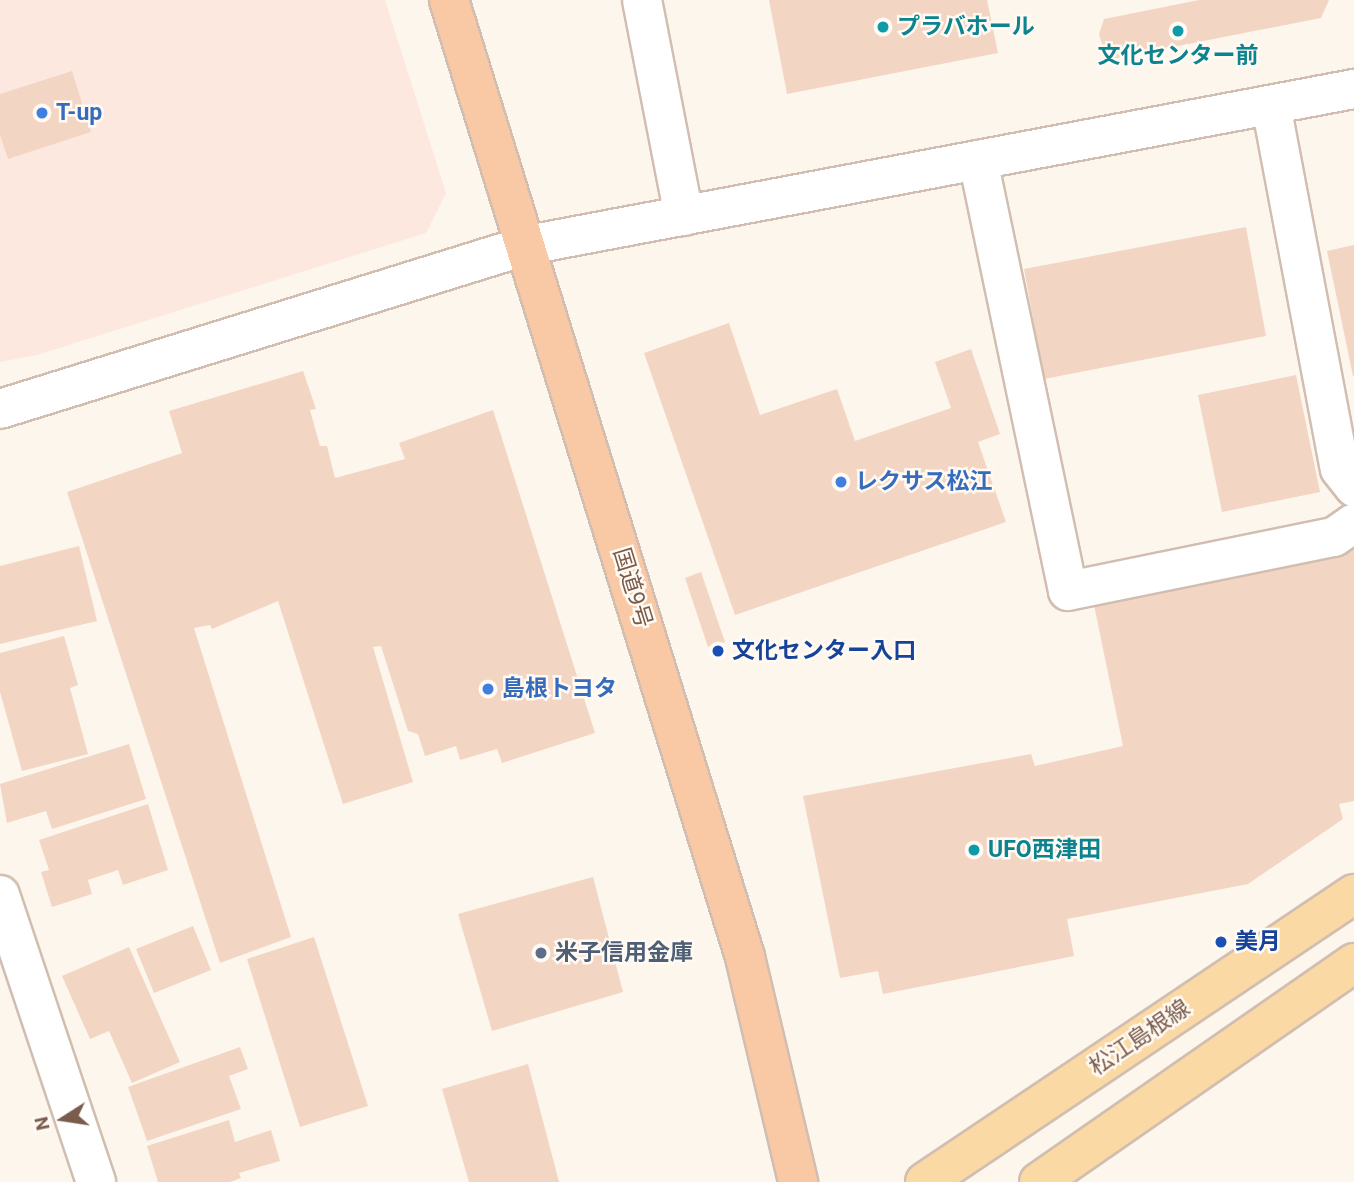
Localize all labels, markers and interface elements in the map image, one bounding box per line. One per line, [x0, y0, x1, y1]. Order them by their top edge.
place label: プラバホール [897, 13, 1035, 41]
marker: プラバホール [875, 19, 891, 35]
marker: 文化センター前 [1170, 23, 1186, 39]
place label: 文化センター前 [1098, 42, 1258, 70]
place label: T-up [56, 99, 102, 127]
marker: T-up [34, 105, 50, 121]
place label: レクサス松江 [855, 468, 993, 496]
marker: レクサス松江 [833, 474, 849, 490]
street label: 国道9号 [607, 545, 657, 631]
place label: 文化センター入口 [732, 637, 916, 665]
marker: 文化センター入口 [710, 643, 726, 659]
place label: 島根トヨタ [502, 675, 617, 703]
marker: 島根トヨタ [480, 681, 496, 697]
place label: UFO西津田 [988, 836, 1101, 864]
marker: UFO西津田 [966, 842, 982, 858]
place label: 美月 [1235, 928, 1281, 956]
marker: 美月 [1213, 934, 1229, 950]
place label: 米子信用金庫 [555, 939, 693, 967]
marker: 米子信用金庫 [533, 945, 549, 961]
street label: 松江島根線 [1085, 994, 1195, 1082]
north arrow [28, 1084, 98, 1154]
text: N [29, 1115, 55, 1132]

